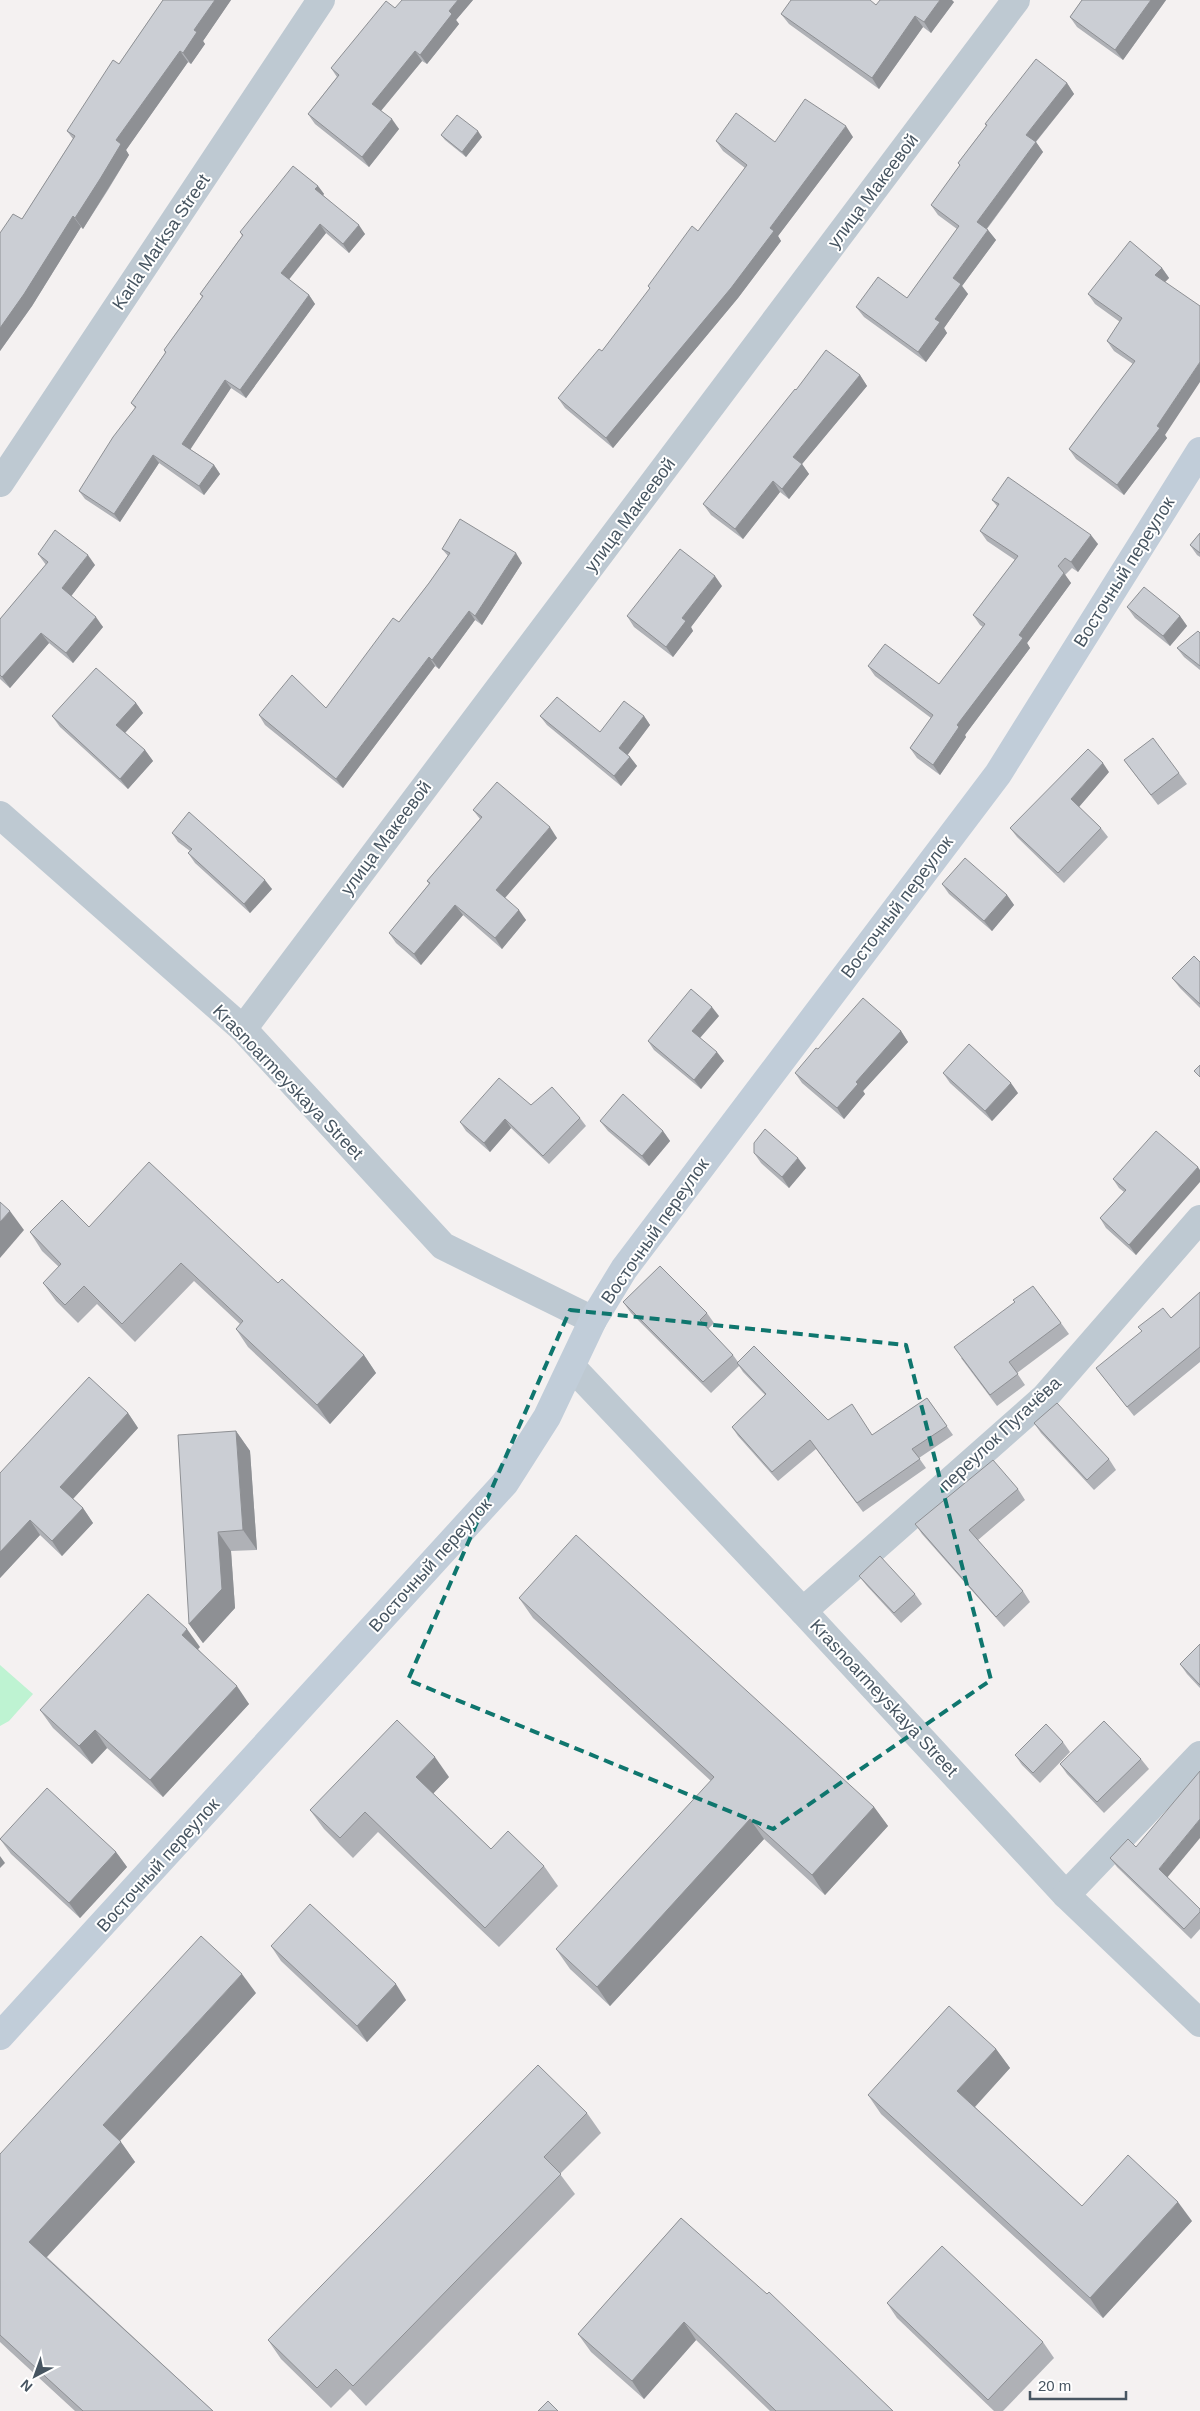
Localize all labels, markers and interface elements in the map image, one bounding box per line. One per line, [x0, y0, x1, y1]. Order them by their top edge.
street label: улица Макеевой [824, 130, 922, 252]
street label: Karla Marksa Street [108, 170, 214, 314]
street label: улица Макеевой [581, 454, 679, 576]
street label: Восточный переулок [1070, 493, 1178, 651]
street label: улица Макеевой [337, 777, 435, 899]
street label: Восточный переулок [837, 832, 957, 982]
street label: Krasnoarmeyskaya Street [209, 1001, 367, 1163]
street label: Восточный переулок [597, 1154, 713, 1307]
street label: переулок Пугачёва [935, 1372, 1065, 1495]
street label: Восточный переулок [365, 1494, 495, 1636]
street label: Krasnoarmeyskaya Street [806, 1615, 962, 1781]
street label: Восточный переулок [93, 1794, 223, 1936]
north arrow [10, 2351, 60, 2401]
scale bar [1030, 2368, 1126, 2400]
text: N [17, 2376, 36, 2395]
text: 20 m [1038, 2377, 1071, 2394]

